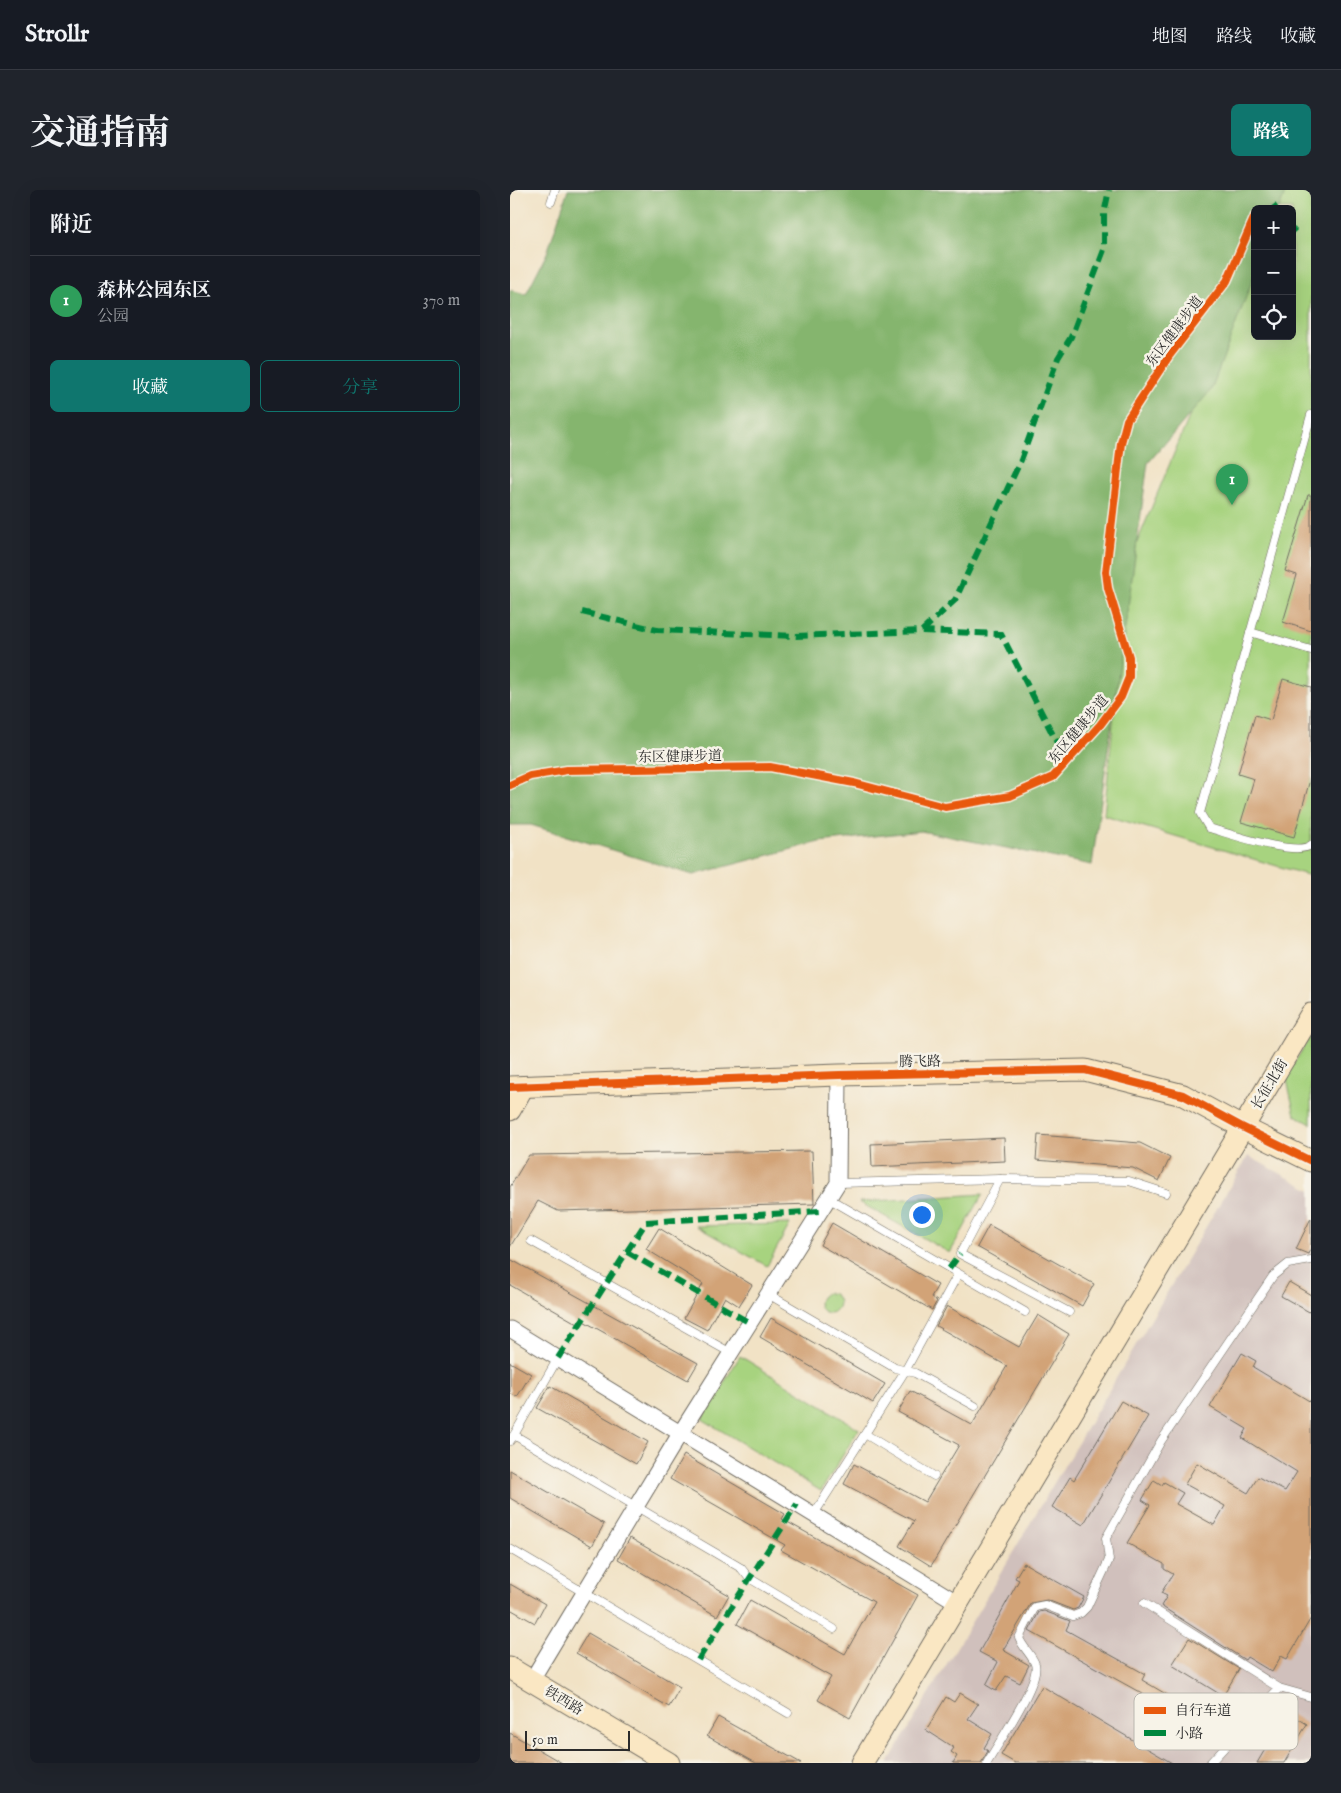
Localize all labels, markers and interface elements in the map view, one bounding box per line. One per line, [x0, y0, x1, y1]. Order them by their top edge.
text: Strollr [25, 19, 89, 50]
text: 地图 [1152, 26, 1188, 49]
text: 路线 [1216, 26, 1252, 49]
text: 收藏 [1280, 26, 1316, 49]
button: 路线 [1231, 104, 1311, 156]
text: 交通指南 [30, 112, 170, 157]
map controls [1251, 205, 1296, 340]
button: + [1251, 205, 1296, 250]
text: 附近 [50, 212, 92, 239]
button: − [1251, 250, 1296, 295]
text: 森林公园东区 [97, 279, 211, 303]
text: 1 [63, 291, 69, 311]
text: 370 m [423, 291, 460, 311]
street label: 东区健康步道 [1142, 293, 1207, 371]
button: locate [1251, 295, 1296, 340]
text: 公园 [97, 307, 129, 327]
button: 收藏 [50, 360, 250, 412]
button: 分享 [260, 360, 460, 412]
pin: 1 [1216, 464, 1248, 505]
street label: 东区健康步道 [1045, 692, 1113, 768]
street label: 东区健康步道 [638, 747, 722, 767]
street label: 腾飞路 [899, 1053, 941, 1071]
street label: 长征北街 [1248, 1056, 1292, 1113]
your location [909, 1202, 935, 1228]
street label: 铁西路 [541, 1682, 586, 1719]
legend [1134, 1693, 1298, 1750]
text: 自行车道 [1175, 1702, 1231, 1720]
text: 小路 [1175, 1725, 1203, 1743]
scale bar [525, 1728, 630, 1751]
text: 50 m [532, 1731, 558, 1749]

